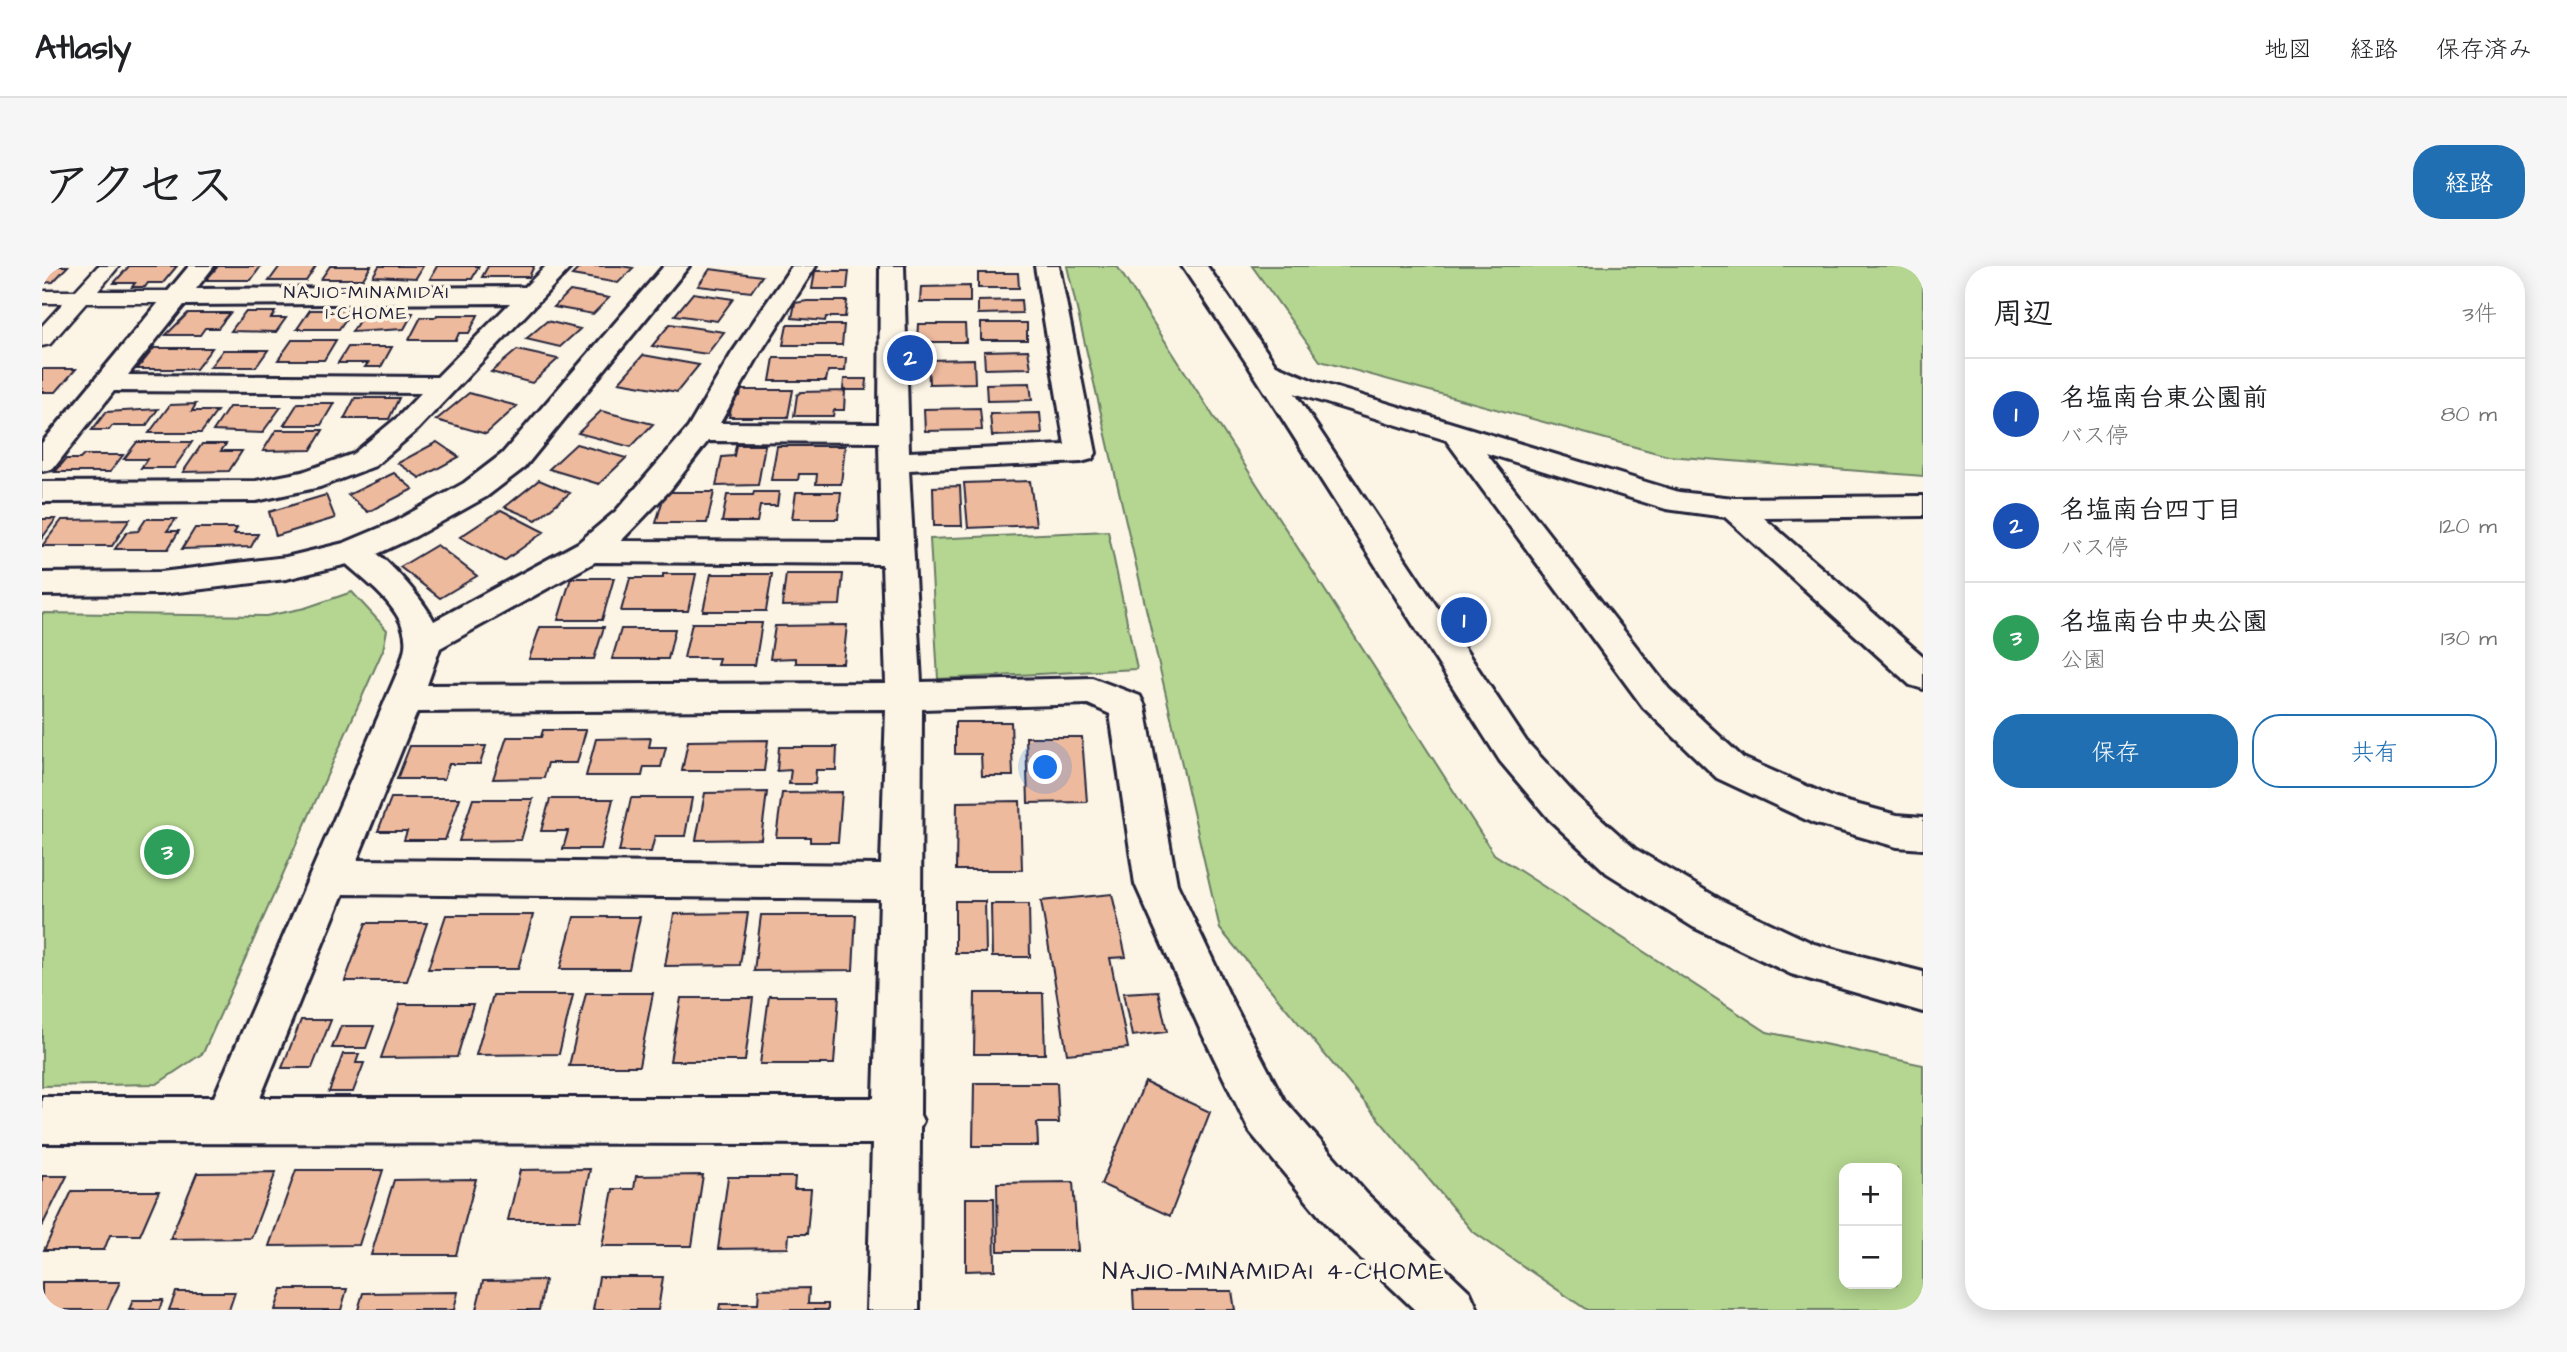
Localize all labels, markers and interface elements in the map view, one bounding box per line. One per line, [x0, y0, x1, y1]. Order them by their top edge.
text: Atlasly [35, 25, 131, 71]
text: 地図 [2264, 33, 2312, 67]
text: 経路 [2350, 33, 2398, 67]
text: 保存済み [2436, 33, 2532, 67]
button: 経路 [2413, 145, 2525, 219]
text: アクセス [42, 153, 235, 221]
district label: NAJIO-MINAMIDAI 1-CHOME [284, 280, 450, 326]
text: 周辺 [1993, 293, 2053, 335]
text: 3件 [2462, 298, 2497, 330]
pin: 2 [887, 332, 933, 384]
text: 名塩南台東公園前 [2060, 380, 2268, 416]
text: 1 [2015, 398, 2017, 430]
text: 80 m [2440, 398, 2497, 430]
text: バス停 [2060, 420, 2129, 452]
text: 名塩南台四丁目 [2060, 492, 2242, 528]
text: 2 [2009, 510, 2023, 542]
text: 120 m [2439, 510, 2497, 542]
text: バス停 [2060, 532, 2129, 564]
pin: 1 [1441, 594, 1487, 646]
text: 名塩南台中央公園 [2060, 604, 2268, 640]
text: 3 [2010, 622, 2022, 654]
text: 130 m [2441, 622, 2497, 654]
text: 公園 [2060, 644, 2106, 676]
button: 保存 [1993, 714, 2238, 788]
button: 共有 [2252, 714, 2497, 788]
your location [1028, 750, 1062, 784]
pin: 3 [144, 826, 190, 878]
map controls [1839, 1163, 1902, 1289]
button: + [1839, 1163, 1902, 1226]
button: − [1839, 1226, 1902, 1289]
district label: NAJIO-MINAMIDAI 4-CHOME [1102, 1255, 1446, 1289]

